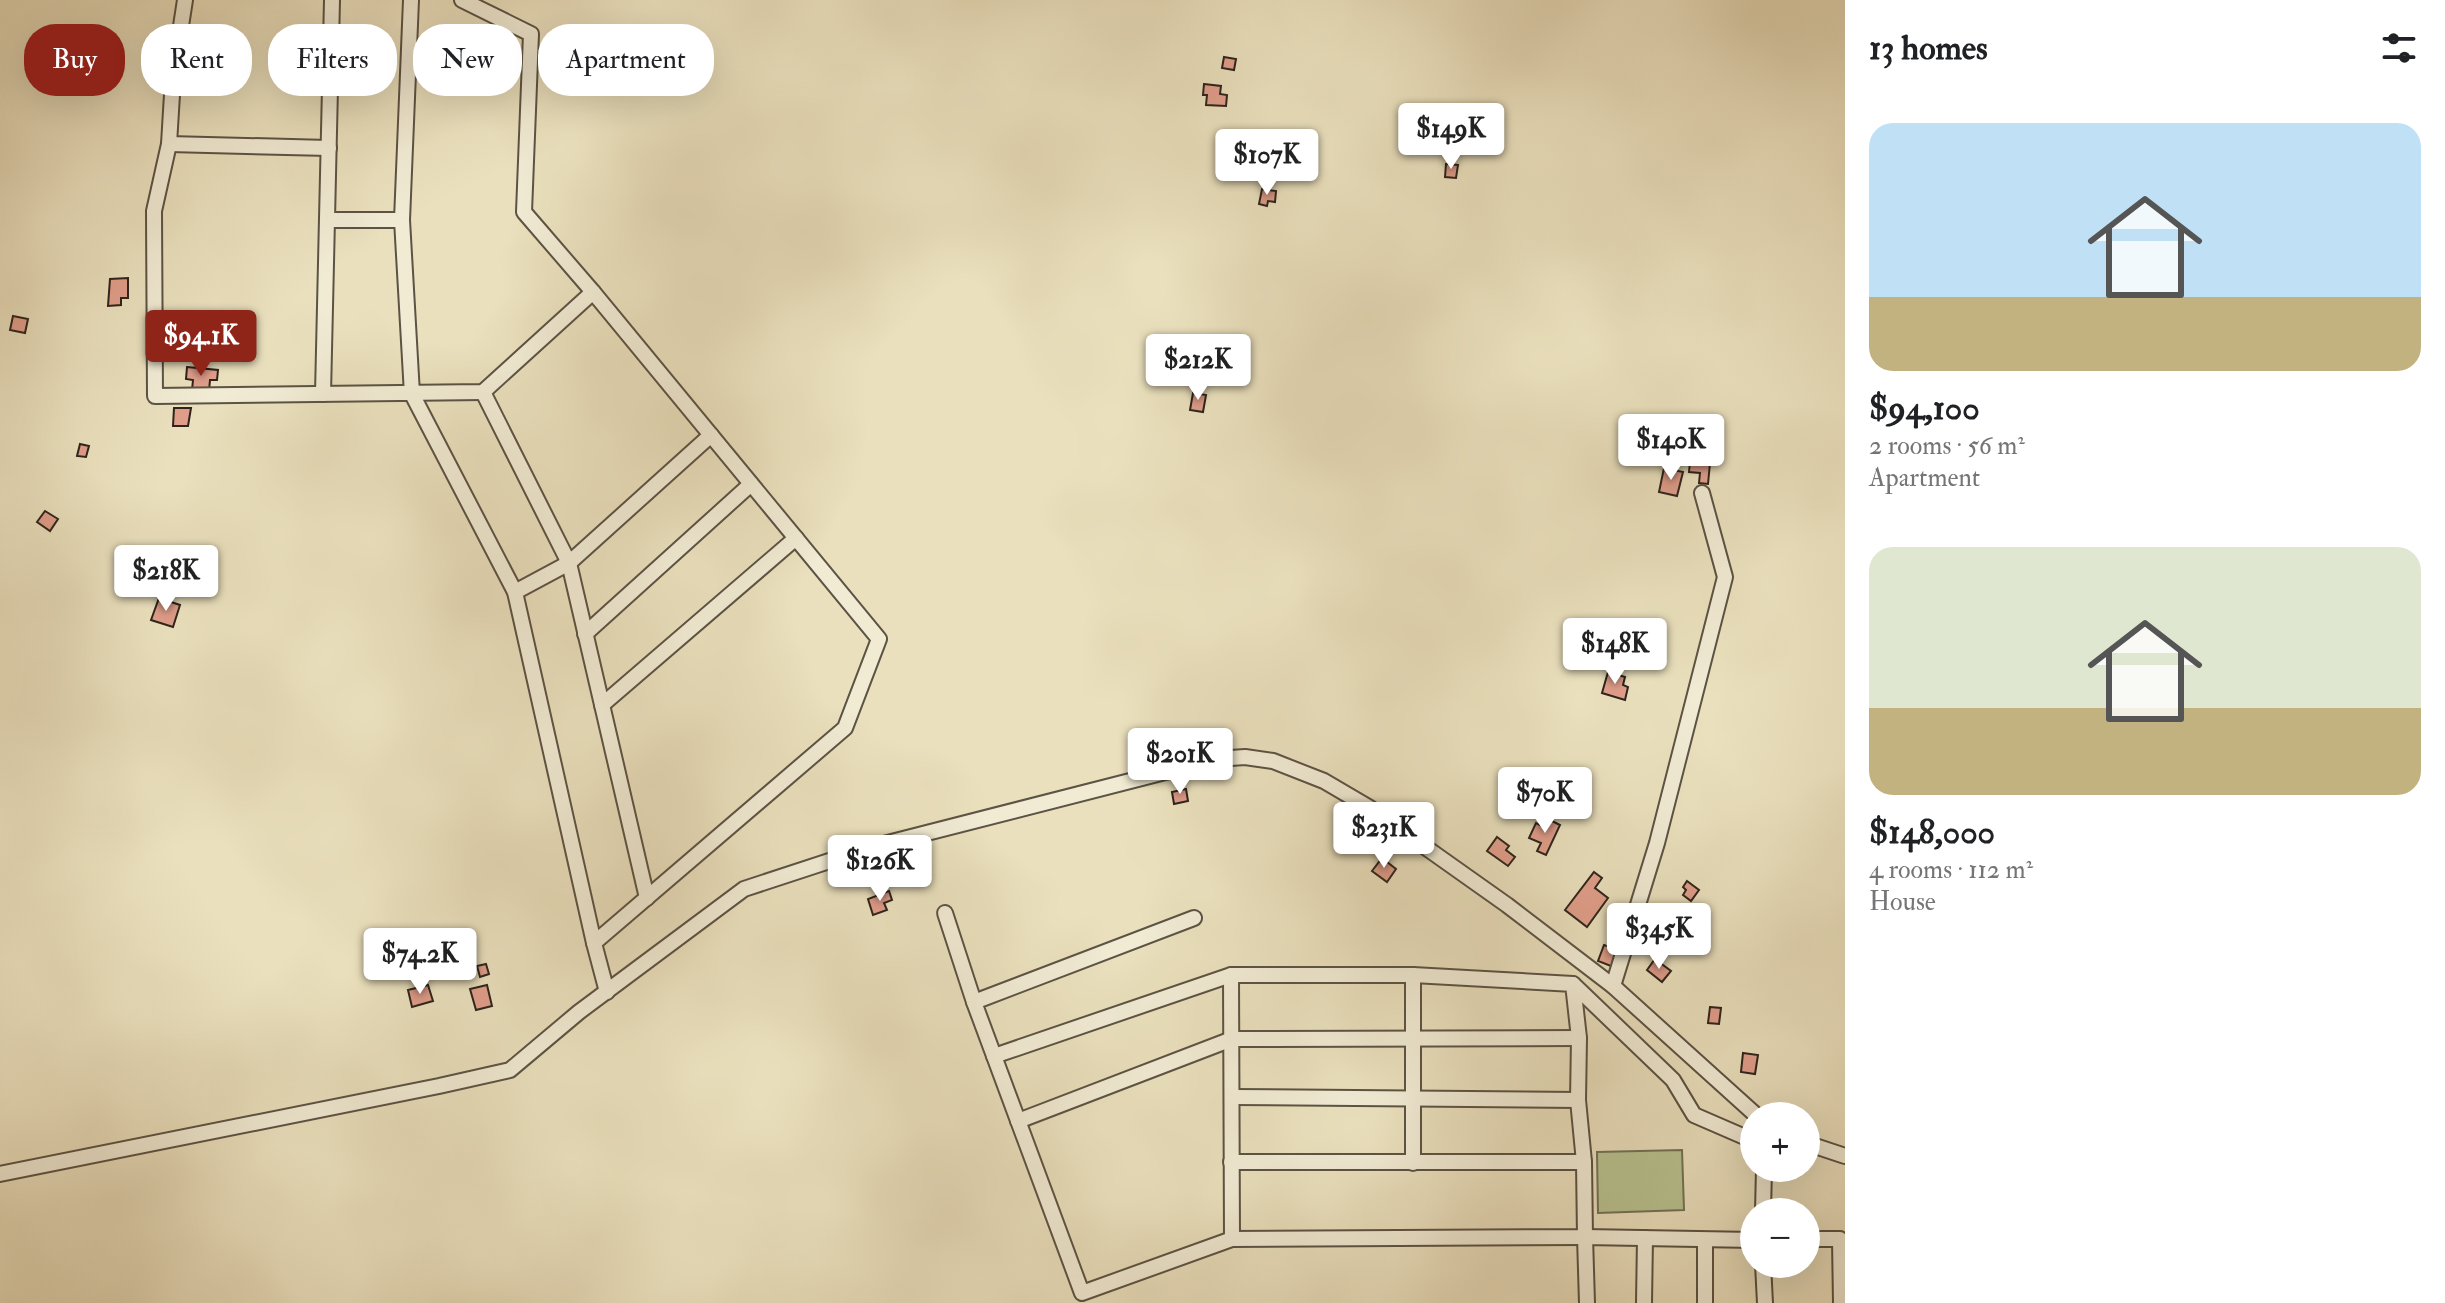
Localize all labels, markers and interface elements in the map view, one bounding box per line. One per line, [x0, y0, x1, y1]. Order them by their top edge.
chip: Buy [24, 24, 125, 96]
chip: Rent [141, 24, 252, 96]
chip: Filters [268, 24, 397, 96]
chip: New [413, 24, 522, 96]
chip: Apartment [538, 24, 714, 96]
icon: filters [2377, 26, 2421, 70]
text: 13 homes [1869, 27, 1988, 70]
pin: $149K [1395, 103, 1507, 171]
text: $149K [1416, 113, 1486, 145]
pin: $107K [1211, 129, 1323, 197]
text: $107K [1233, 139, 1301, 171]
icon: home [2073, 175, 2217, 319]
pin: $94.1K [136, 310, 266, 378]
text: $94.1K [163, 320, 239, 352]
pin: $212K [1142, 334, 1254, 402]
text: $212K [1164, 344, 1232, 376]
text: $94,100 [1869, 387, 1980, 430]
pin: $140K [1615, 414, 1727, 482]
text: $140K [1636, 424, 1706, 456]
text: 2 rooms · 56 m² [1869, 430, 2025, 462]
text: Apartment [1869, 462, 1980, 494]
pin: $218K [110, 545, 222, 613]
text: $218K [132, 555, 200, 587]
icon: home [2073, 599, 2217, 743]
pin: $148K [1559, 618, 1671, 686]
text: $148K [1581, 628, 1649, 660]
pin: $201K [1124, 728, 1236, 796]
text: $201K [1146, 738, 1214, 770]
pin: $70K [1498, 767, 1592, 835]
text: $70K [1516, 777, 1574, 809]
pin: $231K [1328, 802, 1440, 870]
text: $148,000 [1869, 811, 1995, 854]
text: $231K [1351, 812, 1417, 844]
pin: $126K [824, 835, 936, 903]
text: $126K [846, 845, 914, 877]
text: 4 rooms · 112 m² [1869, 854, 2033, 886]
text: House [1869, 886, 1936, 918]
pin: $345K [1603, 903, 1715, 971]
text: $345K [1625, 913, 1693, 945]
pin: $74.2K [355, 928, 485, 996]
text: $74.2K [382, 938, 458, 970]
map controls [1740, 1102, 1820, 1278]
button: + [1740, 1102, 1820, 1182]
button: − [1740, 1198, 1820, 1278]

